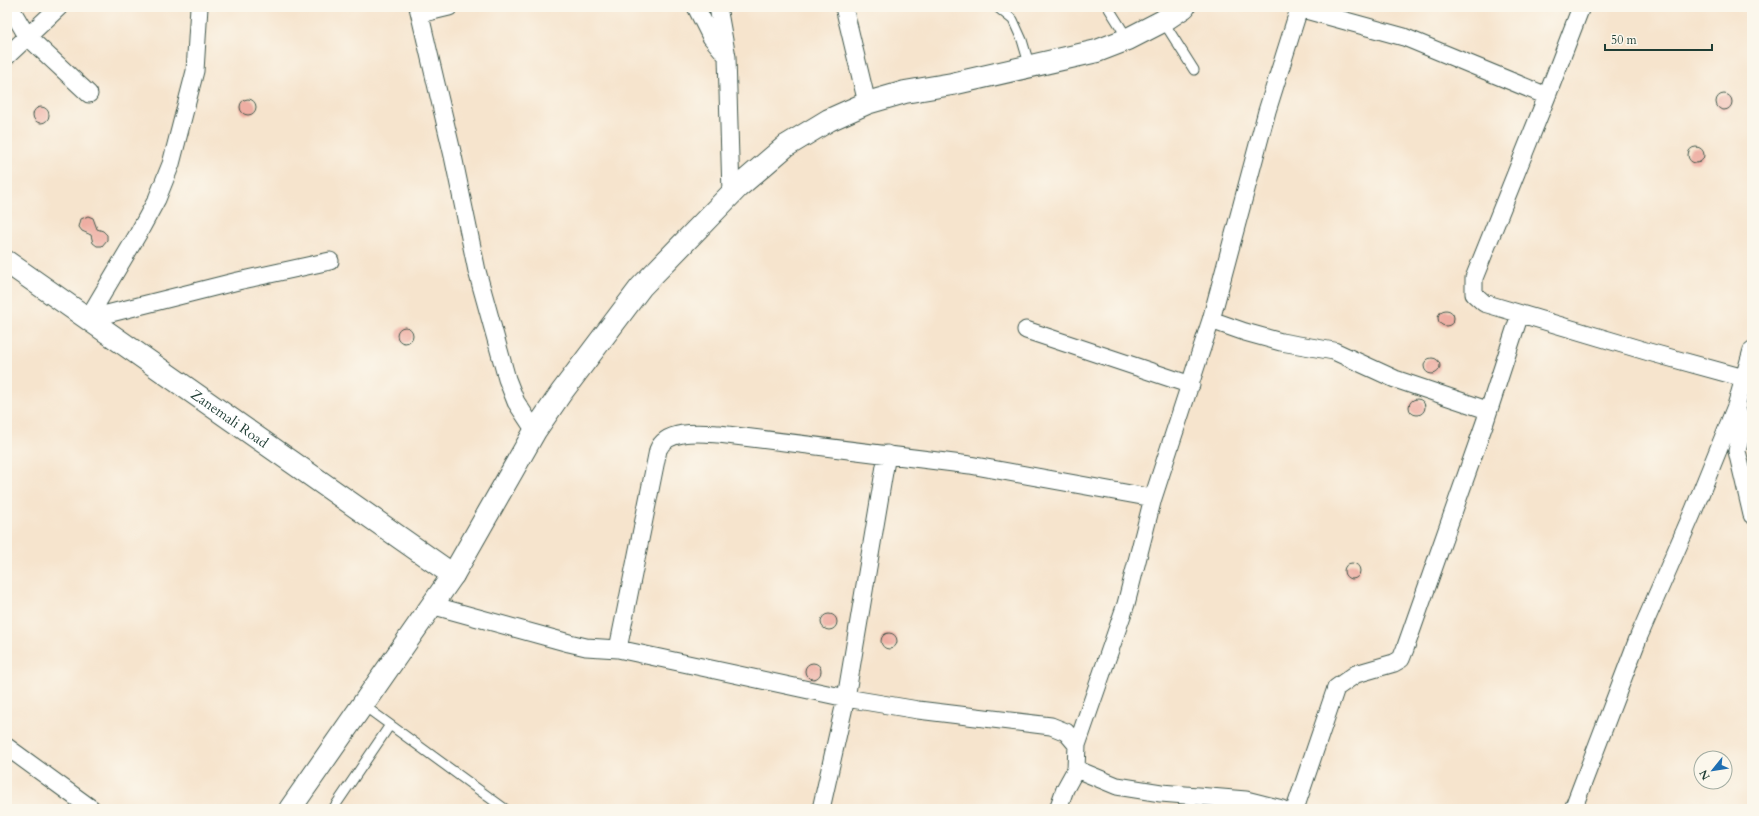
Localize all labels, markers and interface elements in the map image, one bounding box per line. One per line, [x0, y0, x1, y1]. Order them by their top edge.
scale bar [1605, 26, 1712, 52]
text: 50 m [1611, 32, 1638, 48]
street label: Zanemali Road [187, 385, 273, 452]
north arrow [1693, 750, 1733, 790]
text: N [1696, 766, 1714, 783]

